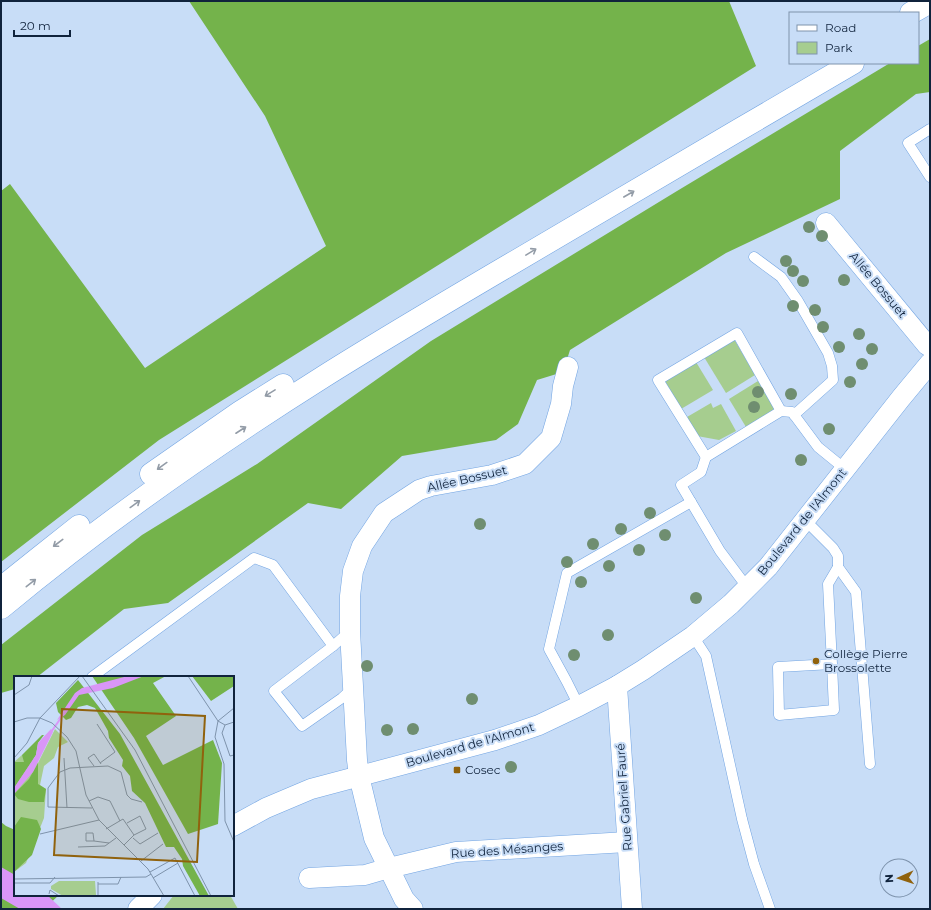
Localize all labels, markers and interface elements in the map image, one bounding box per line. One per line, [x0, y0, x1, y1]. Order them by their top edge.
scale bar [14, 12, 70, 38]
legend [789, 12, 919, 64]
text: 20 m [20, 18, 51, 33]
text: Road [825, 20, 856, 35]
text: Park [825, 40, 853, 55]
one-way arrow [623, 190, 634, 198]
one-way arrow [525, 247, 537, 255]
street label: Allée Bossuet [847, 249, 910, 321]
one-way arrow [264, 390, 276, 398]
one-way arrow [235, 426, 246, 434]
one-way arrow [157, 462, 168, 470]
street label: Allée Bossuet [426, 462, 508, 495]
street label: Boulevard de l'Almont [754, 465, 849, 578]
one-way arrow [129, 500, 140, 509]
one-way arrow [52, 539, 63, 547]
one-way arrow [26, 579, 37, 588]
place label: Collège Pierre Brossolette [824, 646, 908, 675]
marker: Collège Pierre Brossolette [811, 656, 821, 666]
inset map [14, 676, 234, 896]
street label: Boulevard de l'Almont [404, 719, 536, 770]
street label: Rue Gabriel Fauré [612, 743, 635, 851]
place label: Cosec [465, 762, 501, 777]
marker: Cosec [452, 765, 462, 775]
street label: Rue des Mésanges [450, 838, 564, 861]
north arrow [879, 858, 919, 898]
text: N [882, 874, 896, 883]

